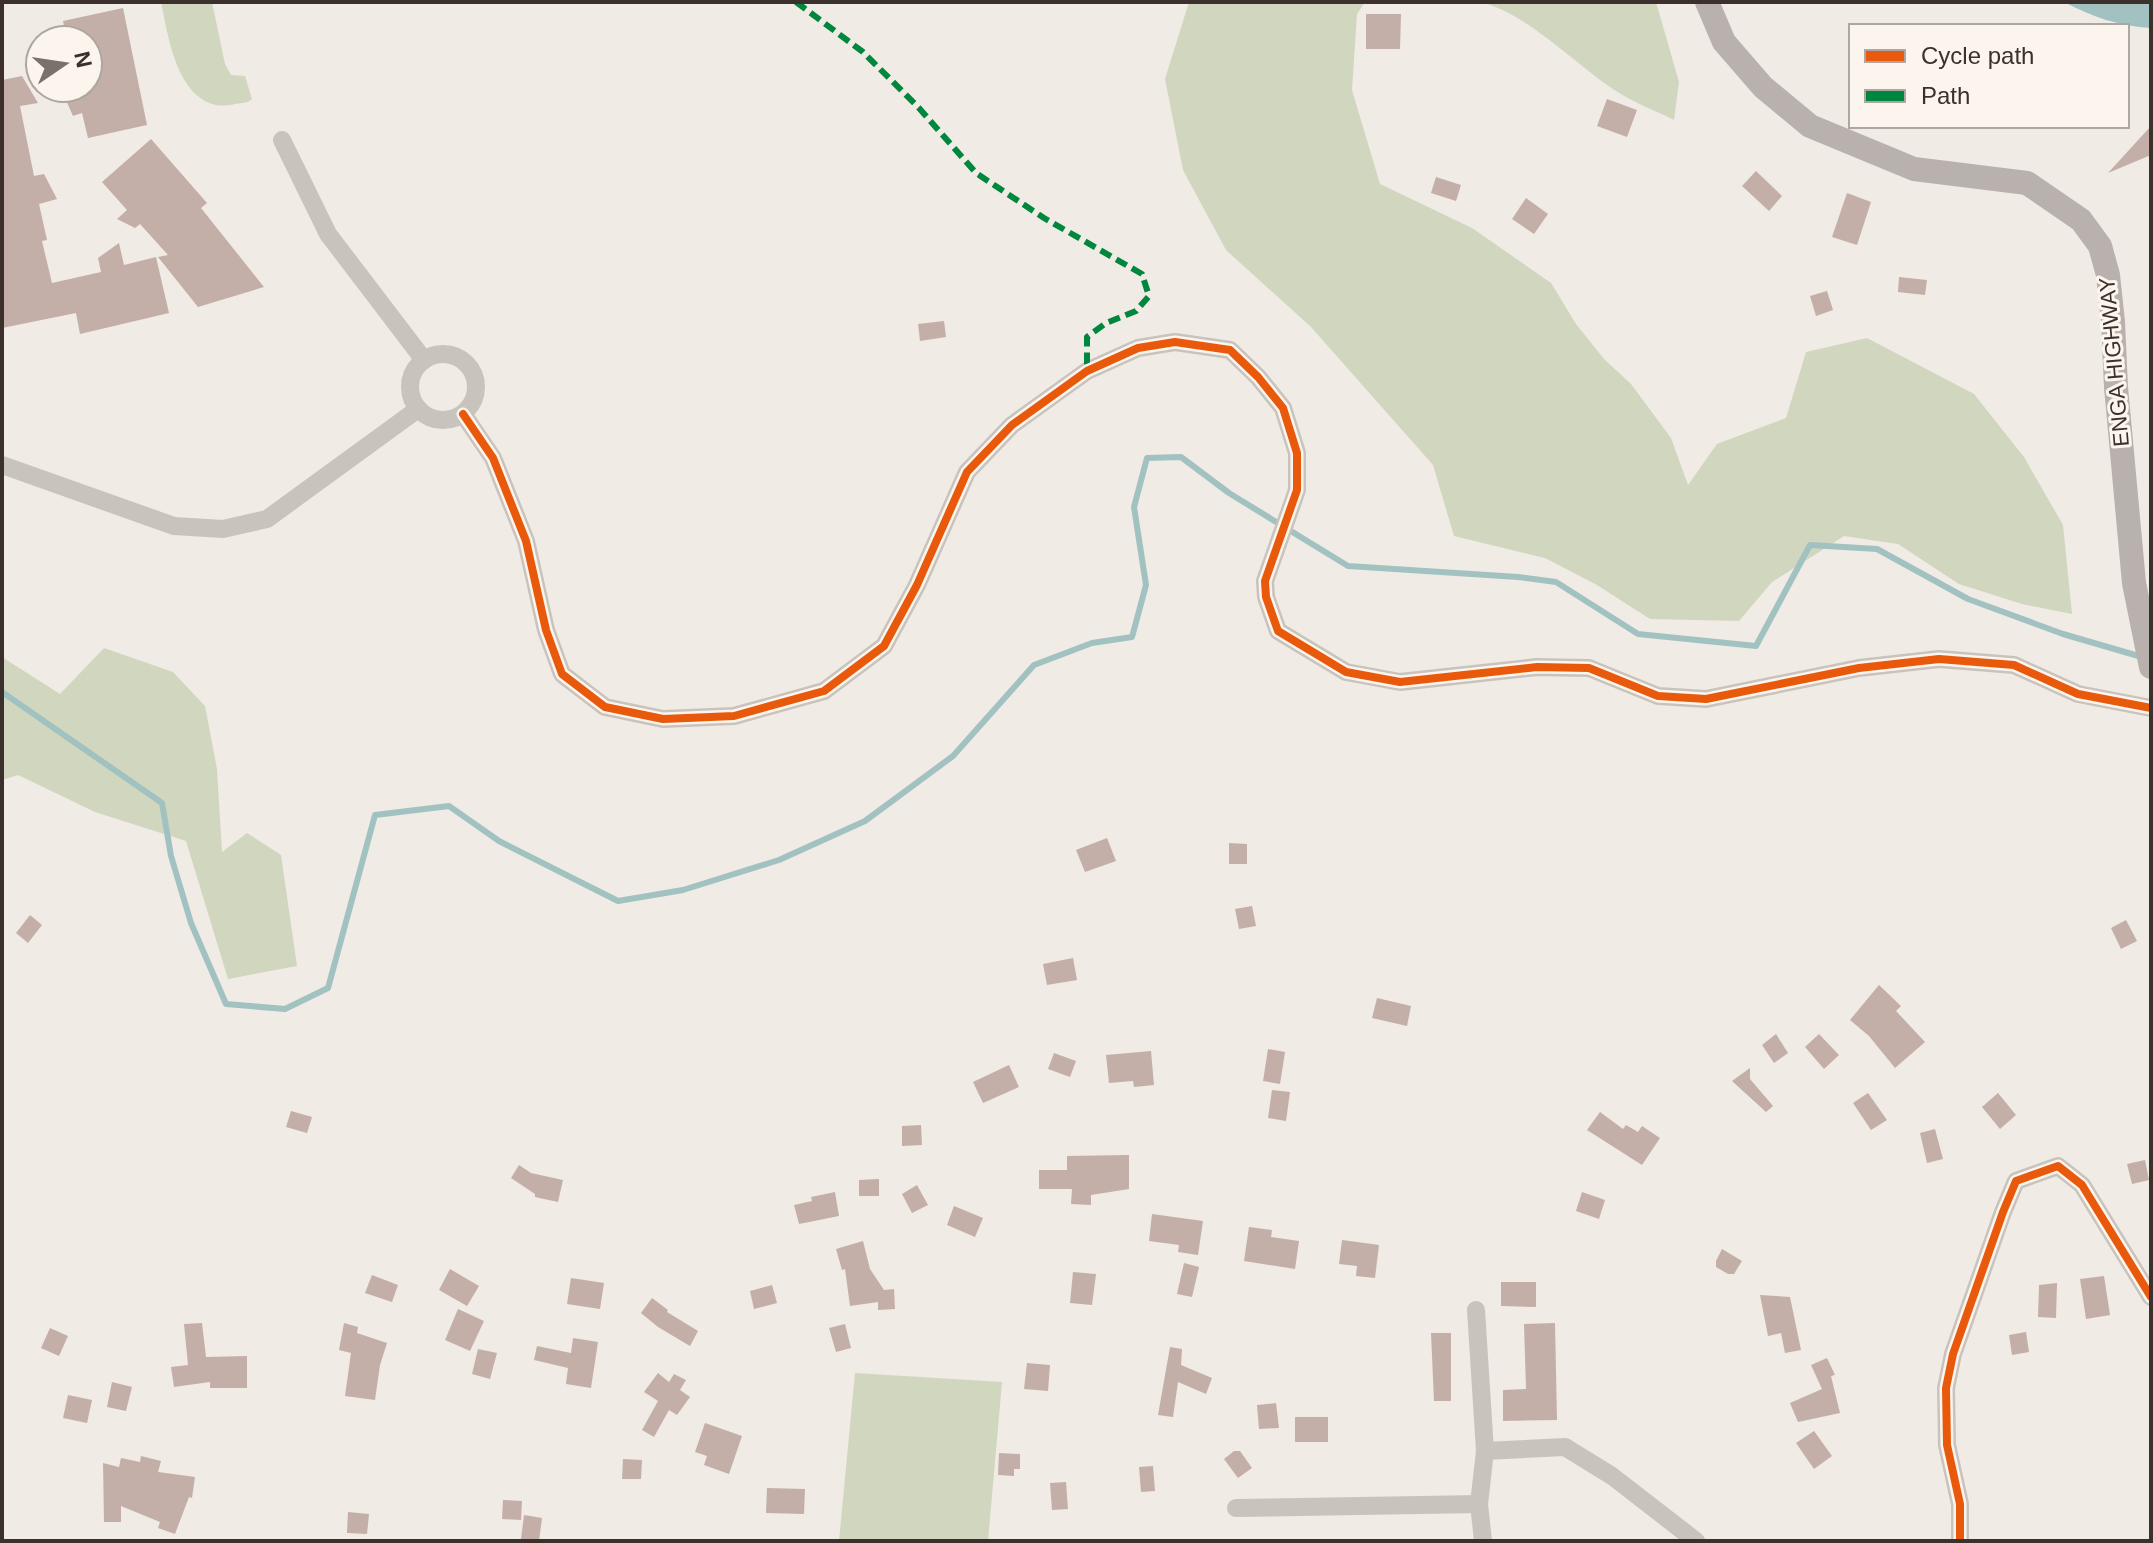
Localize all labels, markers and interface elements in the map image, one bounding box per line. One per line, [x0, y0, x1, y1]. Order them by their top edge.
north arrow [24, 24, 104, 104]
legend [1849, 24, 2129, 128]
text: Cycle path [1921, 42, 2034, 69]
text: N [69, 49, 97, 70]
text: Path [1921, 82, 1970, 109]
street label: ENGA HIGHWAY [2094, 276, 2134, 448]

